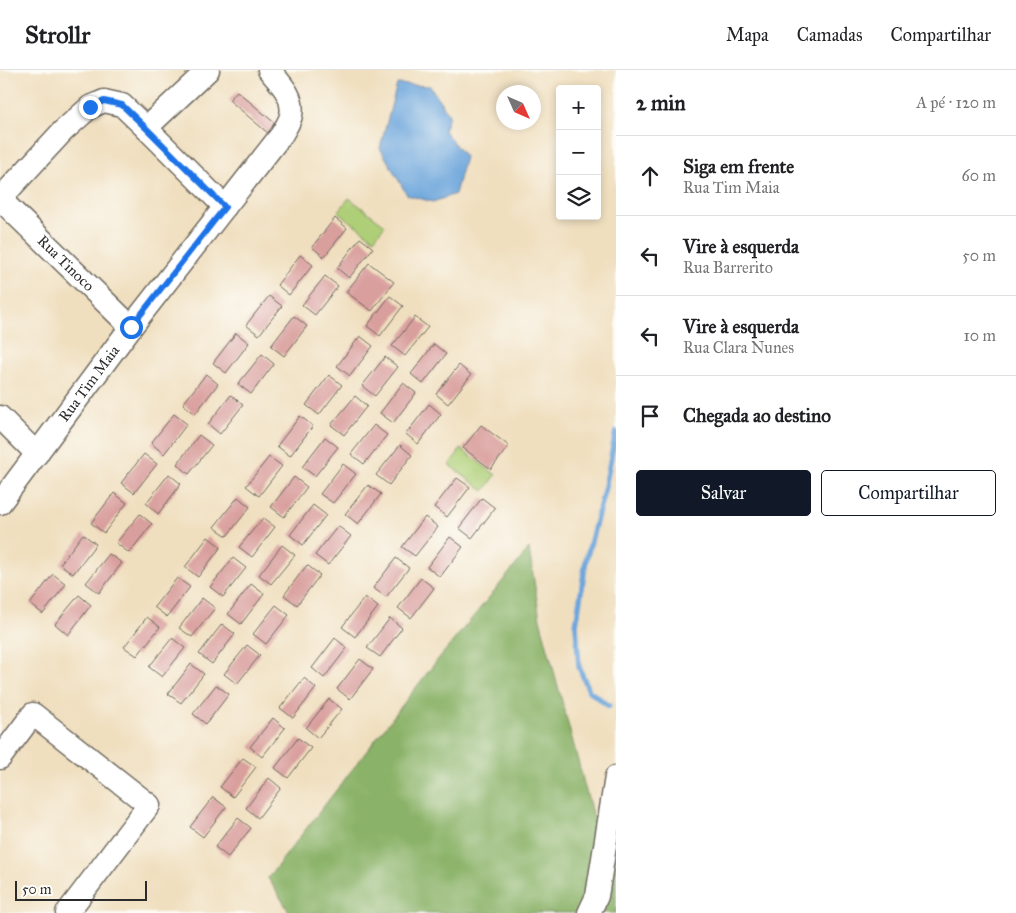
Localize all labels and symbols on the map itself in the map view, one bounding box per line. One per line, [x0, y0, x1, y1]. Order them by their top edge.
north arrow [496, 85, 541, 130]
route end [79, 96, 102, 119]
street label: Rua Tinoco [34, 232, 98, 295]
route start [120, 316, 143, 339]
street label: Rua Tim Maia [55, 341, 124, 425]
scale bar [15, 878, 148, 901]

